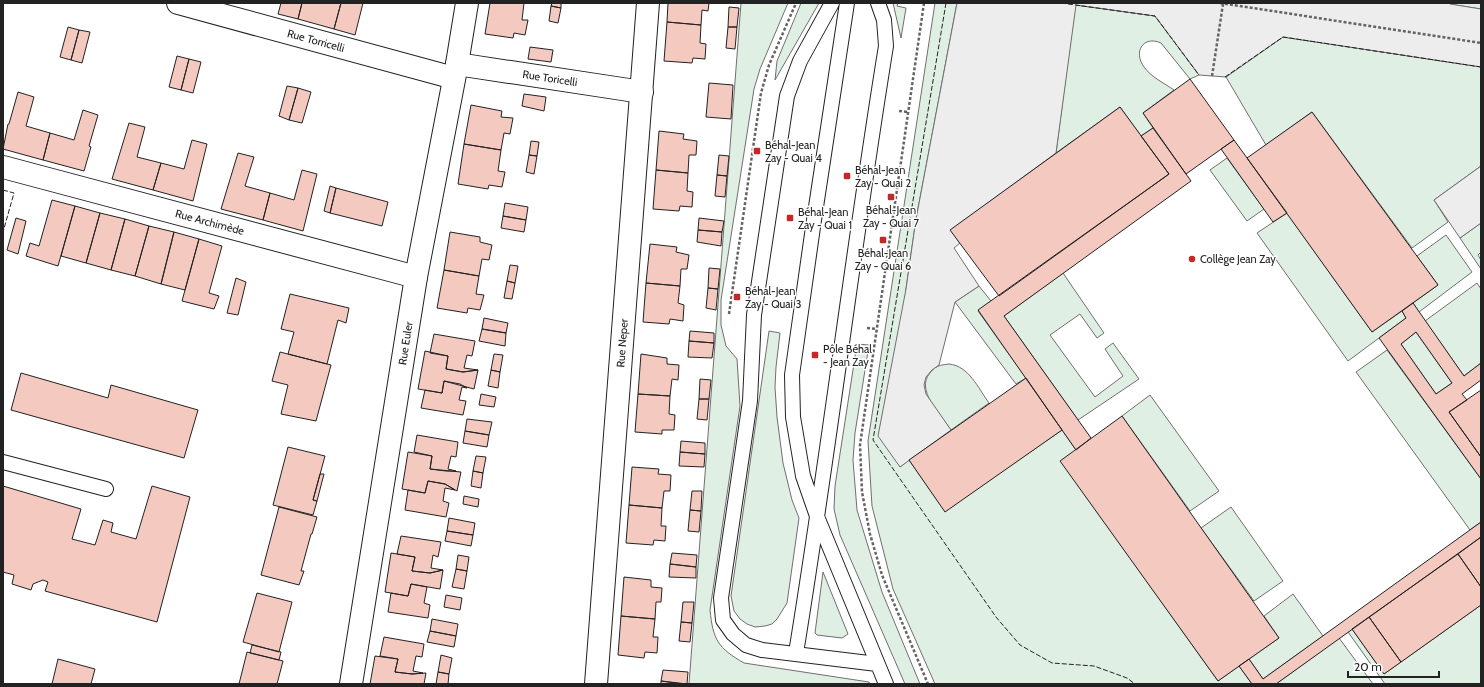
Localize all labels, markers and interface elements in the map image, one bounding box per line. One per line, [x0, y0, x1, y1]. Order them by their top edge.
street label: Rue Torricelli [286, 26, 346, 55]
street label: Rue Toricelli [521, 67, 578, 89]
place label: Béhal-Jean Zay - Quai 4 [765, 138, 822, 165]
marker: Béhal-Jean Zay - Quai 4 [752, 146, 762, 156]
place label: Béhal-Jean Zay - Quai 2 [855, 163, 911, 190]
marker: Béhal-Jean Zay - Quai 2 [842, 171, 852, 181]
marker: Béhal-Jean Zay - Quai 7 [886, 192, 896, 202]
place label: Béhal-Jean Zay - Quai 7 [863, 203, 919, 230]
place label: Béhal-Jean Zay - Quai 1 [798, 205, 852, 232]
street label: Rue Archimède [174, 206, 246, 238]
marker: Béhal-Jean Zay - Quai 1 [785, 213, 795, 223]
marker: Béhal-Jean Zay - Quai 6 [878, 235, 888, 245]
place label: Béhal-Jean Zay - Quai 6 [855, 246, 911, 273]
place label: Collège Jean Zay [1200, 252, 1276, 266]
marker: Collège Jean Zay [1187, 254, 1197, 264]
place label: Béhal-Jean Zay - Quai 3 [745, 284, 801, 311]
marker: Béhal-Jean Zay - Quai 3 [732, 292, 742, 302]
street label: Rue Neper [613, 318, 631, 368]
street label: Rue Euler [395, 320, 416, 366]
place label: Pôle Béhal - Jean Zay [823, 342, 872, 369]
marker: Pôle Béhal - Jean Zay [810, 350, 820, 360]
scale bar [1348, 653, 1439, 679]
text: 20 m [1354, 659, 1382, 674]

